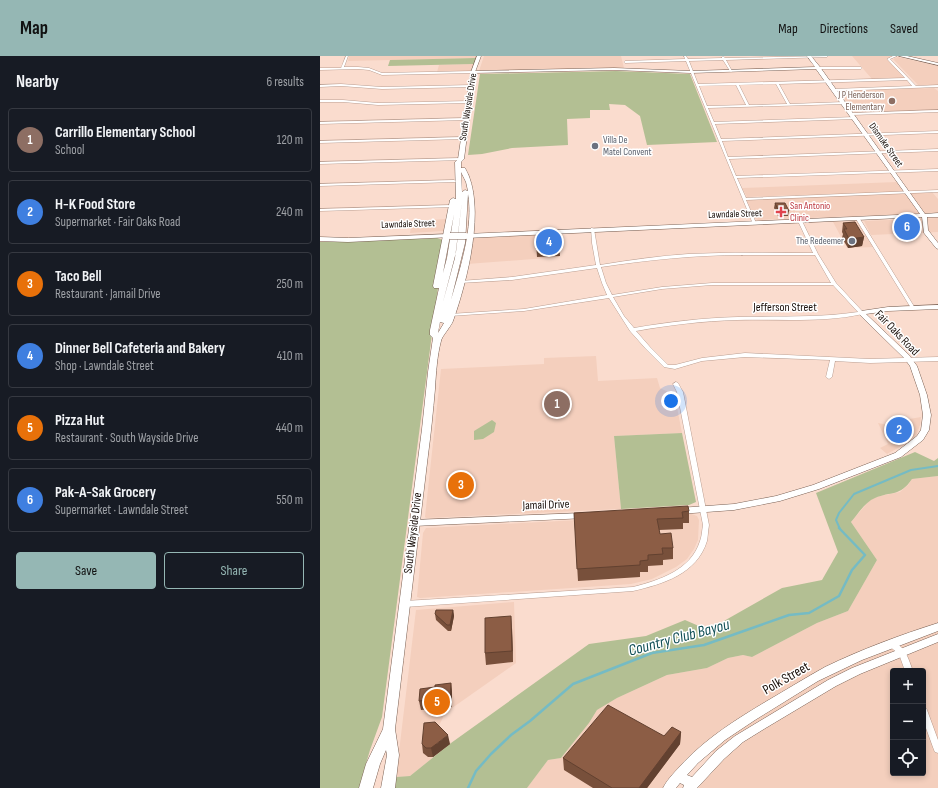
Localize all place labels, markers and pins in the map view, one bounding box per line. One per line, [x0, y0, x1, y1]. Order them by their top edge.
place label: J P Henderson Elementary [837, 89, 884, 113]
marker: J P Henderson Elementary [887, 96, 897, 106]
place label: Villa De Matel Convent [603, 134, 652, 158]
marker: Villa De Matel Convent [590, 141, 600, 151]
place label: San Antonio Clinic [790, 200, 830, 224]
marker: San Antonio Clinic [775, 206, 787, 218]
pin: 6 [894, 212, 920, 242]
pin: 4 [536, 227, 562, 257]
place label: The Redeemer [796, 235, 844, 247]
marker: The Redeemer [847, 236, 857, 246]
pin: 1 [544, 389, 570, 419]
pin: 2 [886, 415, 912, 445]
pin: 3 [448, 470, 474, 500]
pin: 5 [424, 687, 450, 717]

